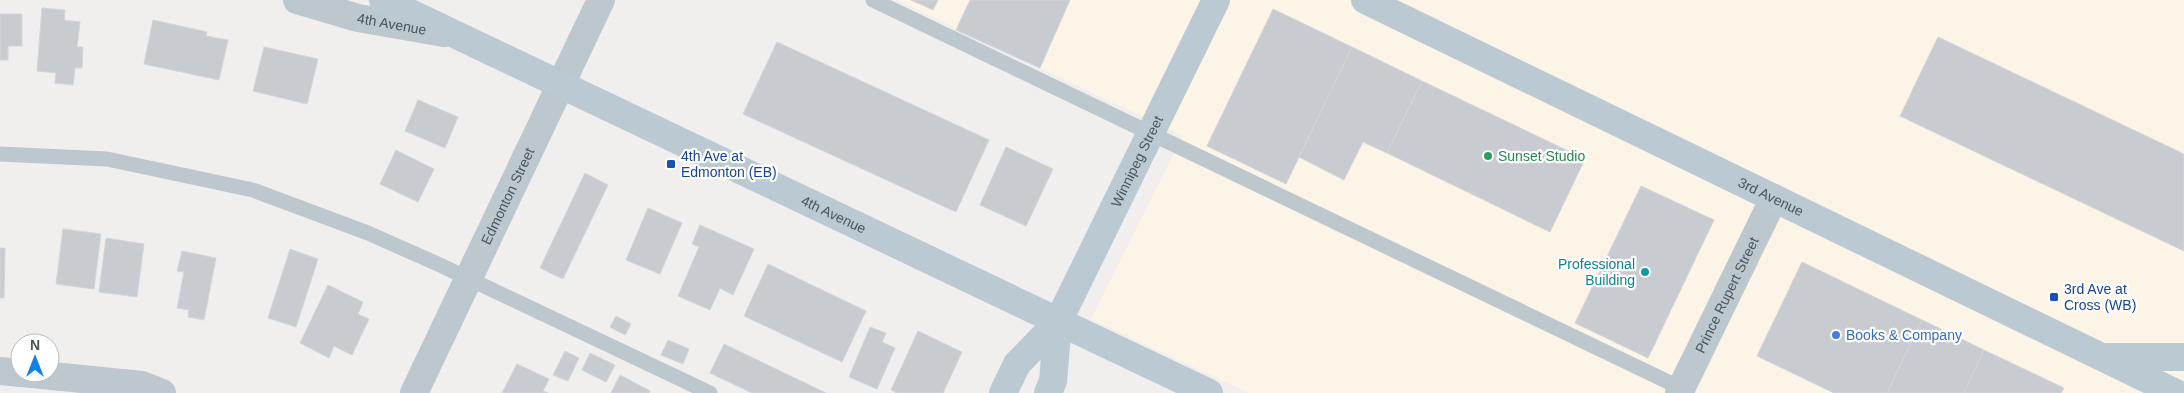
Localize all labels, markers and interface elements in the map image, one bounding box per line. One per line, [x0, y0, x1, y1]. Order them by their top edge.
street label: 4th Avenue [356, 10, 428, 38]
street label: Winnipeg Street [1108, 113, 1166, 210]
street label: Edmonton Street [478, 145, 538, 247]
place label: 4th Ave at Edmonton (EB) [681, 148, 777, 180]
place label: Sunset Studio [1498, 148, 1585, 164]
marker: Sunset Studio [1482, 150, 1494, 162]
marker: 4th Ave at Edmonton (EB) [665, 158, 677, 170]
street label: 3rd Avenue [1736, 174, 1806, 219]
street label: 4th Avenue [799, 192, 869, 237]
street label: Prince Rupert Street [1692, 234, 1762, 356]
place label: Professional Building [1558, 256, 1635, 288]
marker: Professional Building [1639, 266, 1651, 278]
place label: 3rd Ave at Cross (WB) [2064, 281, 2136, 313]
marker: 3rd Ave at Cross (WB) [2048, 291, 2060, 303]
place label: Books & Company [1846, 327, 1962, 343]
marker: Books & Company [1830, 329, 1842, 341]
north arrow [10, 333, 60, 383]
text: N [30, 337, 40, 353]

